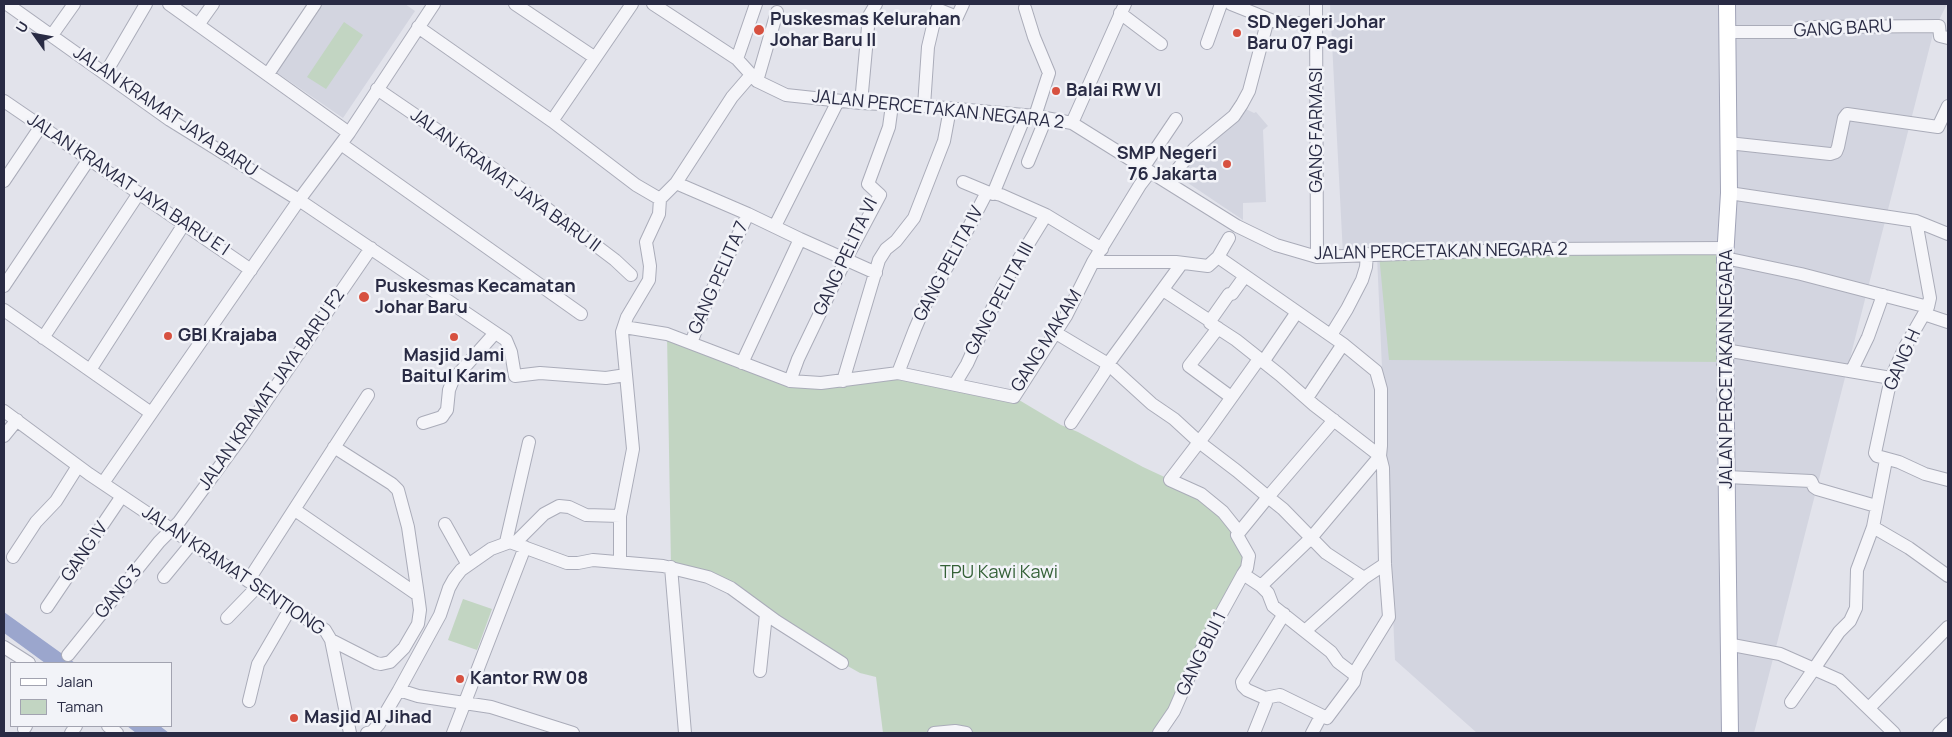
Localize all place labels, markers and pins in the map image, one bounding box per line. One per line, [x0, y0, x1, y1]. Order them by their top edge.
place label: Puskesmas Kelurahan Johar Baru II [770, 9, 961, 52]
place label: SD Negeri Johar Baru 07 Pagi [1247, 12, 1386, 54]
marker: Puskesmas Kelurahan Johar Baru II [752, 23, 766, 37]
marker: SD Negeri Johar Baru 07 Pagi [1231, 27, 1243, 39]
place label: Balai RW VI [1066, 80, 1161, 102]
marker: Balai RW VI [1050, 85, 1062, 97]
place label: SMP Negeri 76 Jakarta [1117, 143, 1217, 186]
marker: SMP Negeri 76 Jakarta [1221, 158, 1233, 170]
place label: Puskesmas Kecamatan Johar Baru [375, 276, 576, 318]
marker: Puskesmas Kecamatan Johar Baru [357, 290, 371, 304]
place label: GBI Krajaba [178, 325, 277, 347]
marker: GBI Krajaba [162, 330, 174, 342]
marker: Masjid Jami Baitul Karim [448, 331, 460, 343]
place label: Masjid Jami Baitul Karim [402, 345, 506, 388]
place label: Kantor RW 08 [470, 668, 588, 690]
marker: Kantor RW 08 [454, 673, 466, 685]
place label: Masjid Al Jihad [304, 707, 432, 729]
marker: Masjid Al Jihad [288, 712, 300, 724]

